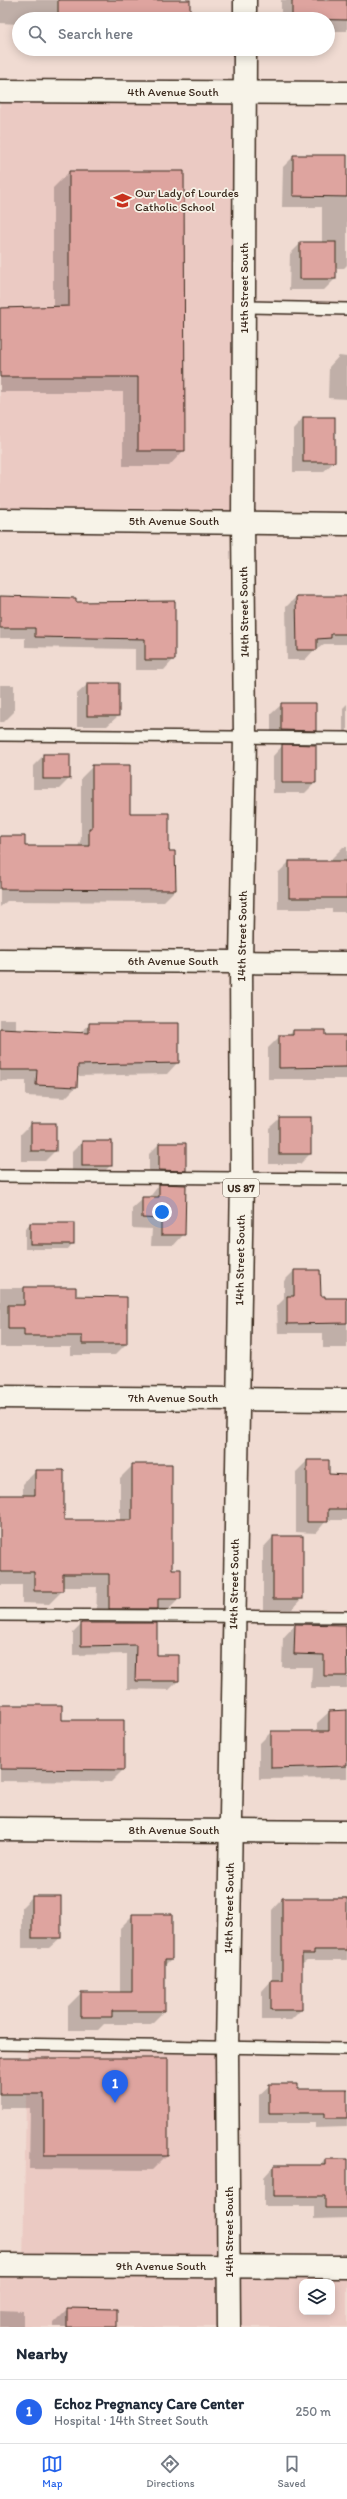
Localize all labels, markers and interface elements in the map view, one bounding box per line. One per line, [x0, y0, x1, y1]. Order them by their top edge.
search box [12, 12, 335, 56]
icon: search [26, 23, 48, 45]
text: Search here [58, 25, 133, 43]
street label: 4th Avenue South [127, 85, 219, 99]
place label: Our Lady of Lourdes Catholic School [135, 186, 239, 214]
school or university icon: Our Lady of Lourdes Catholic School [112, 190, 132, 210]
street label: 14th Street South [237, 242, 251, 334]
street label: 5th Avenue South [129, 514, 219, 528]
street label: 14th Street South [236, 566, 252, 658]
street label: 14th Street South [234, 890, 250, 982]
street label: 6th Avenue South [128, 954, 218, 968]
road number: US 87 [223, 1179, 259, 1197]
your location [152, 1202, 172, 1222]
street label: 14th Street South [232, 1214, 248, 1306]
street label: 7th Avenue South [128, 1391, 218, 1405]
street label: 14th Street South [226, 1538, 242, 1630]
street label: 8th Avenue South [129, 1823, 219, 1837]
street label: 14th Street South [221, 1862, 237, 1954]
pin: 1 [102, 2070, 128, 2103]
street label: 14th Street South [222, 2186, 236, 2278]
street label: 9th Avenue South [116, 2259, 206, 2273]
map controls [299, 2279, 335, 2315]
button: layers [299, 2279, 335, 2315]
text: Nearby [16, 2343, 68, 2363]
text: Echoz Pregnancy Care Center [54, 2395, 244, 2413]
text: 1 [26, 2404, 32, 2419]
text: 250 m [295, 2404, 331, 2419]
text: Hospital · 14th Street South [54, 2413, 208, 2428]
tab: Map [41, 2453, 63, 2490]
tab: Directions [146, 2453, 195, 2490]
tab: Saved [277, 2453, 306, 2490]

